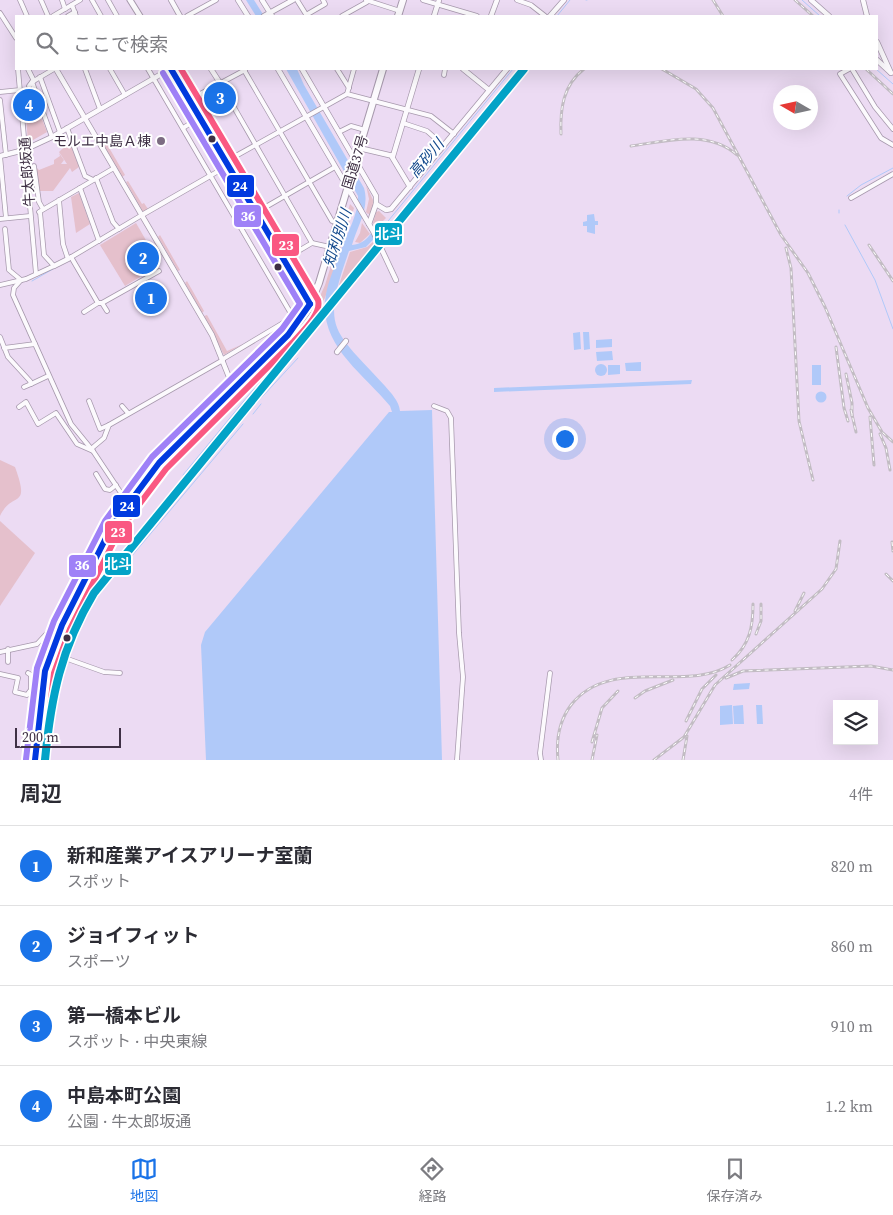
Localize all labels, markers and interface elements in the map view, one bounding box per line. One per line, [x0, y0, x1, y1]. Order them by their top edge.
search box [15, 15, 878, 70]
icon: search [33, 29, 61, 57]
text: ここで検索 [73, 31, 168, 57]
pin: 3 [204, 79, 236, 117]
north arrow [773, 85, 818, 130]
pin: 4 [13, 86, 45, 124]
place label: モルエ中島Ａ棟 [53, 131, 151, 151]
street label: 国道37号 [337, 132, 373, 192]
water label: 高砂川 [403, 132, 450, 182]
unlabelled marker [207, 134, 217, 144]
marker: モルエ中島Ａ棟 [155, 135, 167, 147]
street label: 牛太郎坂通 [15, 136, 39, 208]
line badge: 24 [226, 174, 255, 198]
text: 24 [232, 176, 248, 196]
line badge: 36 [233, 204, 262, 228]
water label: 知利別川 [318, 204, 357, 270]
text: 36 [240, 206, 256, 226]
line badge: 北斗 [374, 222, 403, 246]
text: 北斗 [375, 224, 403, 244]
line badge: 23 [271, 233, 300, 257]
text: 23 [278, 235, 294, 255]
pin: 2 [127, 239, 159, 277]
unlabelled marker [273, 262, 283, 272]
pin: 1 [135, 279, 167, 317]
your location [552, 426, 578, 452]
line badge: 24 [112, 494, 141, 518]
text: 24 [119, 496, 135, 516]
line badge: 23 [104, 520, 133, 544]
text: 23 [110, 522, 126, 542]
line badge: 北斗 [104, 552, 132, 576]
line badge: 36 [68, 554, 97, 578]
text: 北斗 [104, 554, 132, 574]
text: 36 [74, 555, 90, 575]
unlabelled marker [62, 633, 72, 643]
map controls [833, 700, 878, 745]
button: layers [833, 700, 878, 745]
scale bar [15, 725, 121, 748]
text: 200 m [22, 727, 59, 747]
text: 周辺 [20, 779, 62, 808]
text: 4件 [849, 783, 873, 805]
text: 新和産業アイスアリーナ室蘭 [67, 842, 312, 868]
text: 1 [32, 855, 40, 877]
text: 820 m [831, 855, 873, 877]
text: スポット [67, 870, 131, 892]
text: ジョイフィット [67, 922, 200, 948]
text: 2 [32, 935, 40, 957]
text: 860 m [831, 935, 873, 957]
text: スポーツ [67, 950, 131, 972]
text: 第一橋本ビル [67, 1002, 181, 1028]
text: 3 [32, 1015, 40, 1037]
text: 910 m [831, 1015, 873, 1037]
text: スポット · 中央東線 [67, 1030, 207, 1052]
text: 中島本町公園 [67, 1082, 181, 1108]
text: 4 [32, 1095, 40, 1117]
text: 1.2 km [825, 1095, 873, 1117]
text: 公園 · 牛太郎坂通 [67, 1110, 191, 1132]
tab: 地図 [130, 1155, 158, 1206]
tab: 経路 [418, 1155, 446, 1206]
tab: 保存済み [707, 1155, 763, 1206]

